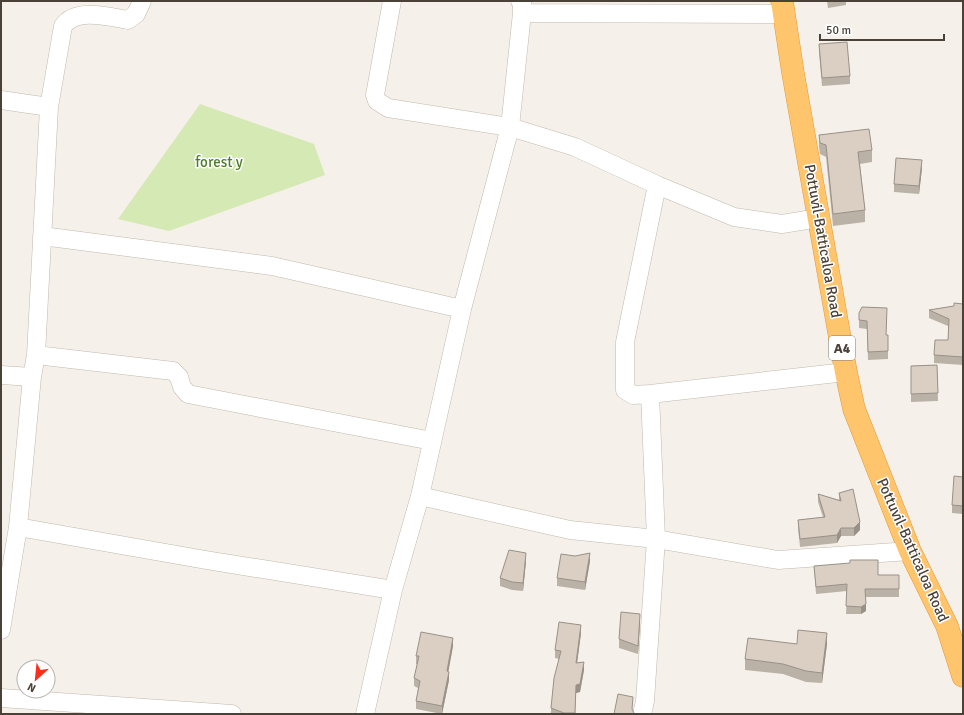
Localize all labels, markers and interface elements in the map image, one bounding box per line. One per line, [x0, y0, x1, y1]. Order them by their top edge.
scale bar [820, 16, 944, 42]
text: 50 m [826, 23, 851, 38]
park label: forest y [195, 153, 243, 171]
street label: Pottuvil-Batticaloa Road [801, 163, 845, 319]
road number: A4 [829, 336, 855, 360]
street label: Pottuvil-Batticaloa Road [873, 475, 953, 625]
north arrow [16, 659, 56, 699]
text: N [25, 680, 38, 695]

